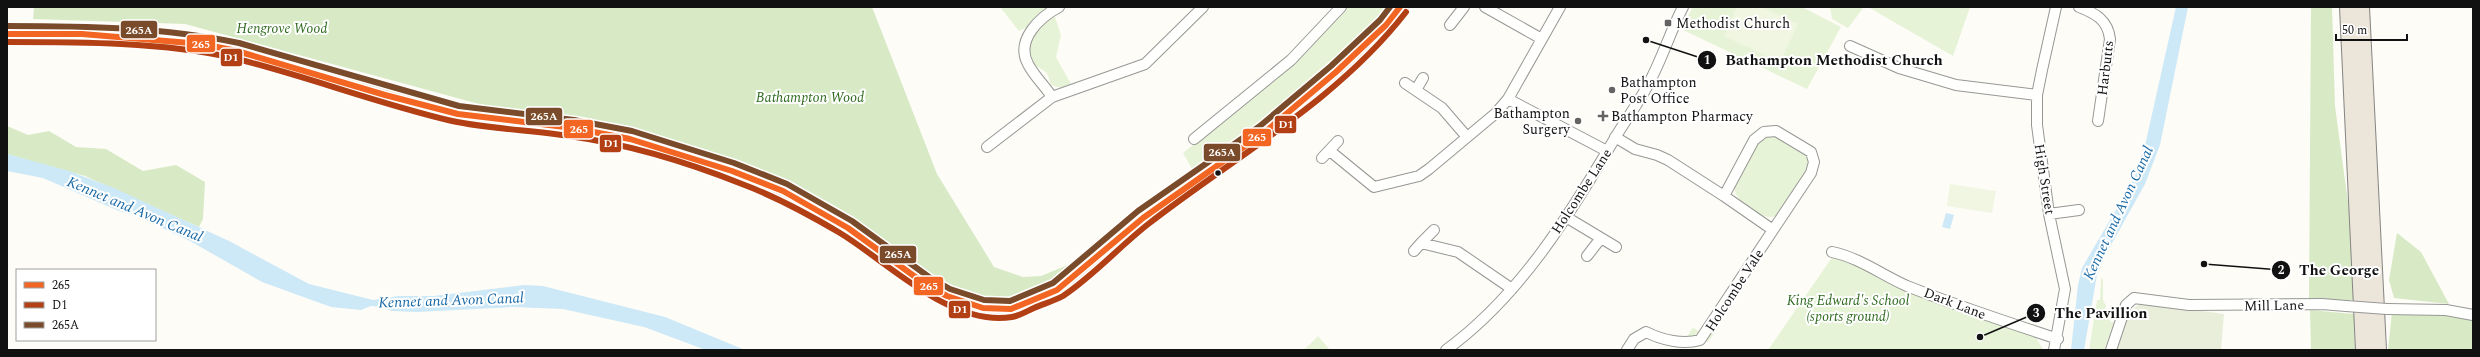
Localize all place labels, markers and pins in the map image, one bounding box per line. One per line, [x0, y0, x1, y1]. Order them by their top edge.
place label: Methodist Church [1676, 13, 1790, 34]
marker: Methodist Church [1663, 18, 1673, 28]
callout: Bathampton Methodist Church [1697, 46, 1951, 73]
place label: Bathampton Post Office [1620, 72, 1697, 109]
marker: Bathampton Post Office [1607, 85, 1617, 95]
place label: Bathampton Surgery [1493, 103, 1571, 140]
place label: Bathampton Pharmacy [1611, 106, 1754, 127]
marker: Bathampton Pharmacy [1598, 111, 1608, 121]
marker: Bathampton Surgery [1573, 116, 1583, 126]
unlabelled marker [1213, 168, 1223, 178]
callout: The George [2271, 257, 2387, 284]
callout: The Pavillion [2026, 299, 2155, 326]

